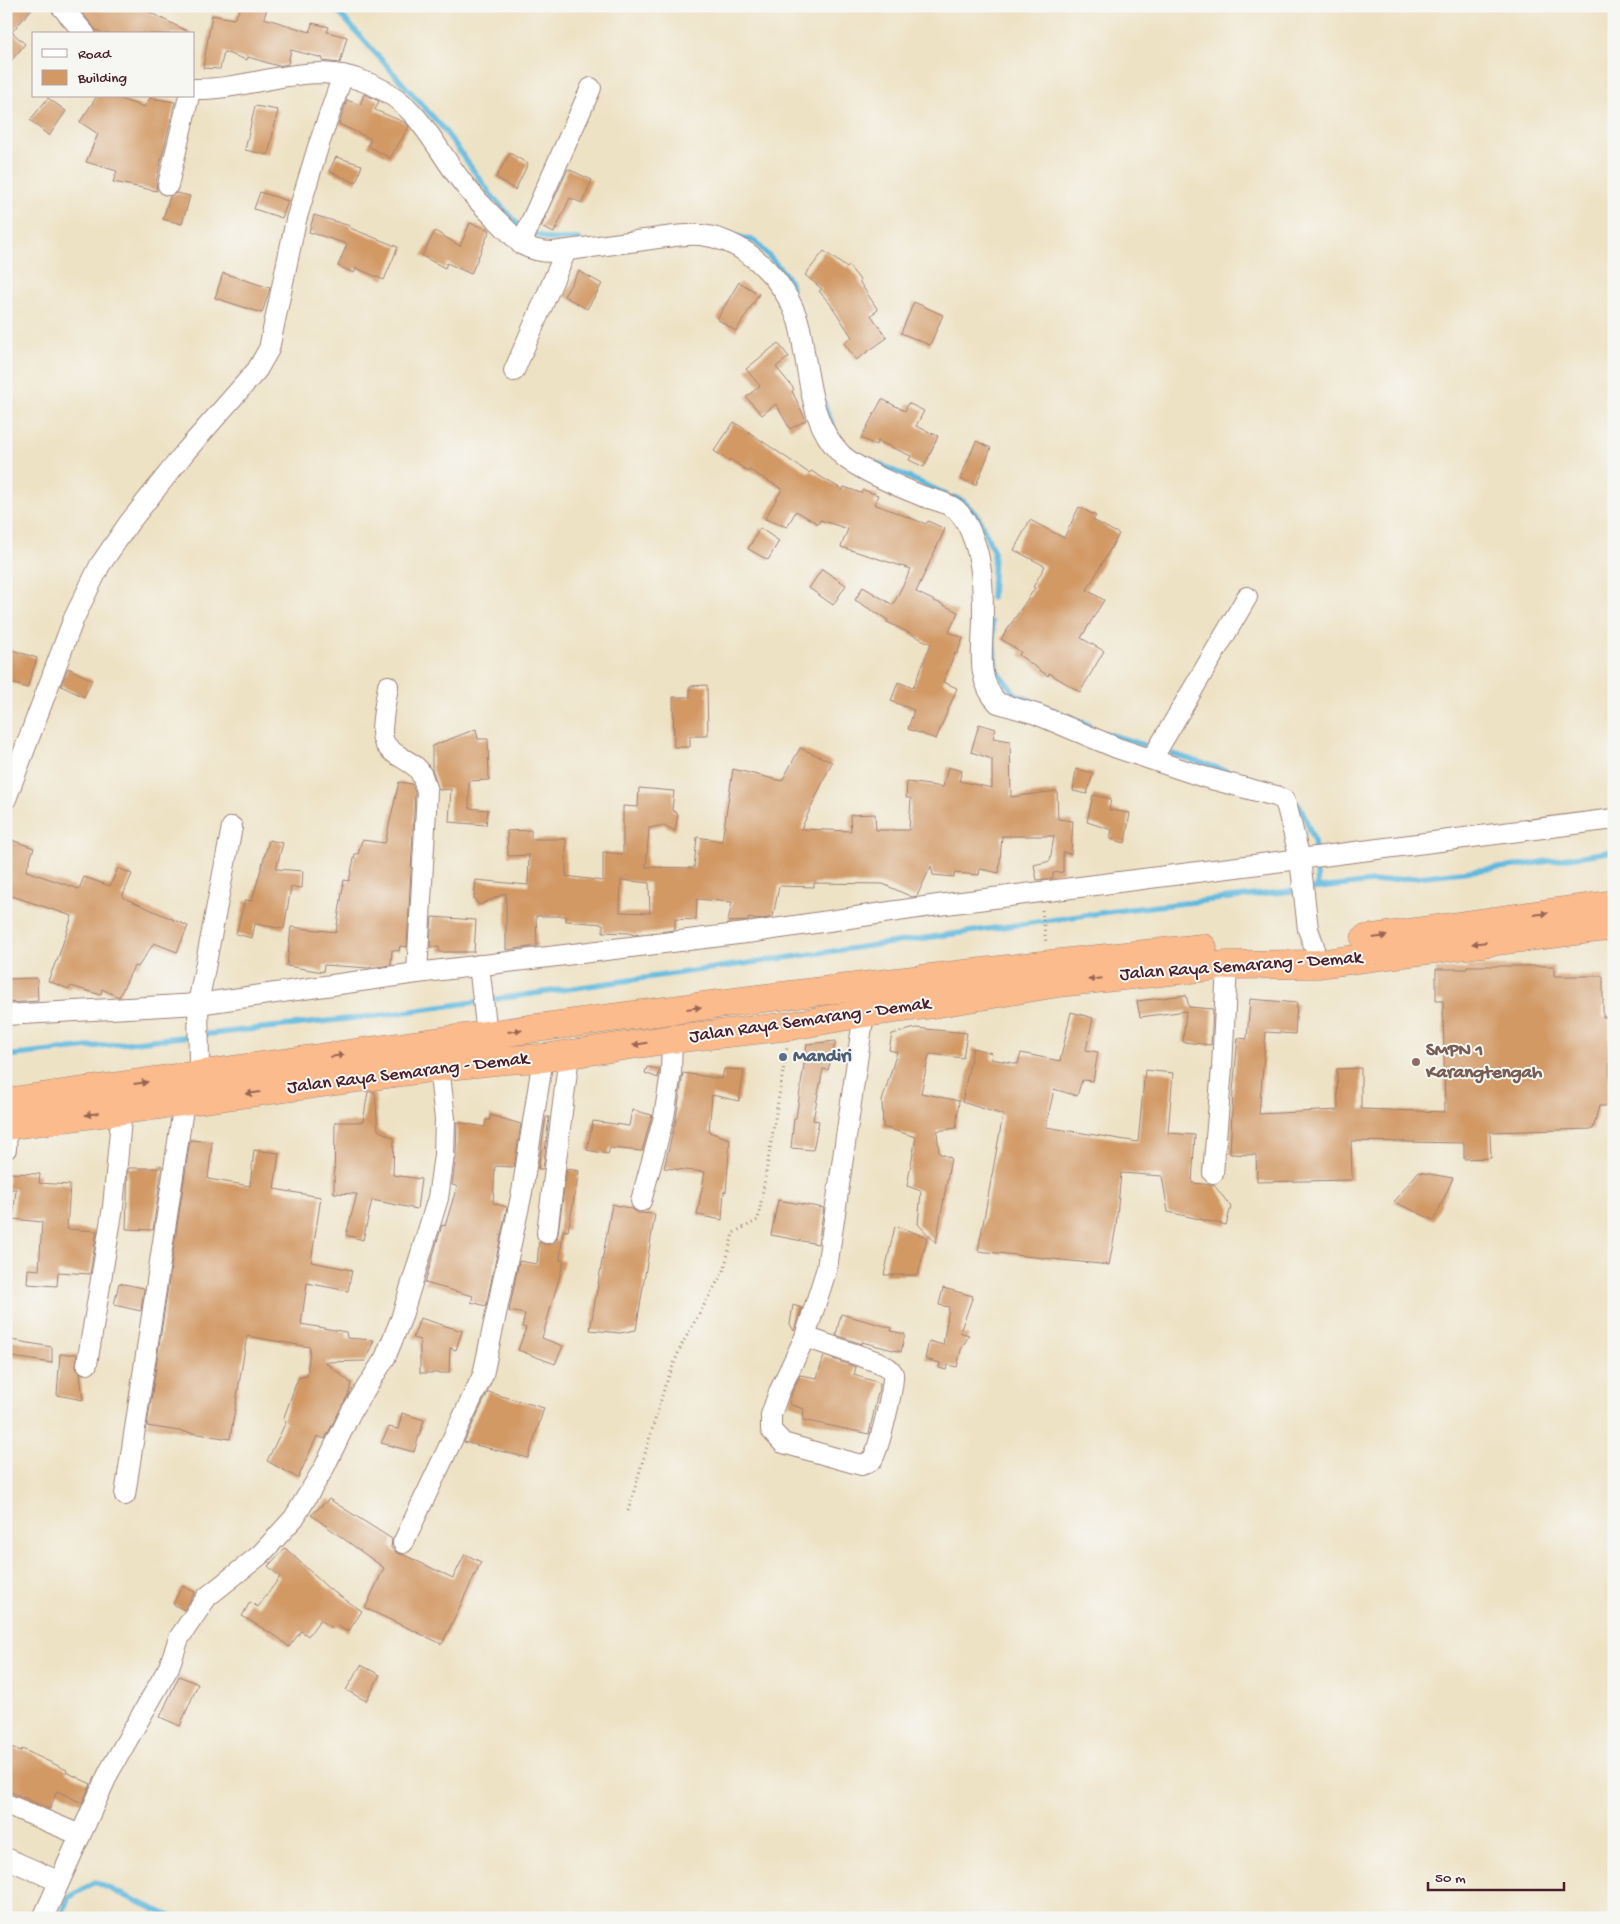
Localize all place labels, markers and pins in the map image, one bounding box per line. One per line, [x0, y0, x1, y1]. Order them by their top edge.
place label: SMPN 1 Karangtengah [1425, 1040, 1543, 1085]
place label: Mandiri [793, 1046, 852, 1069]
marker: Mandiri [777, 1051, 789, 1063]
marker: SMPN 1 Karangtengah [1410, 1056, 1422, 1068]

